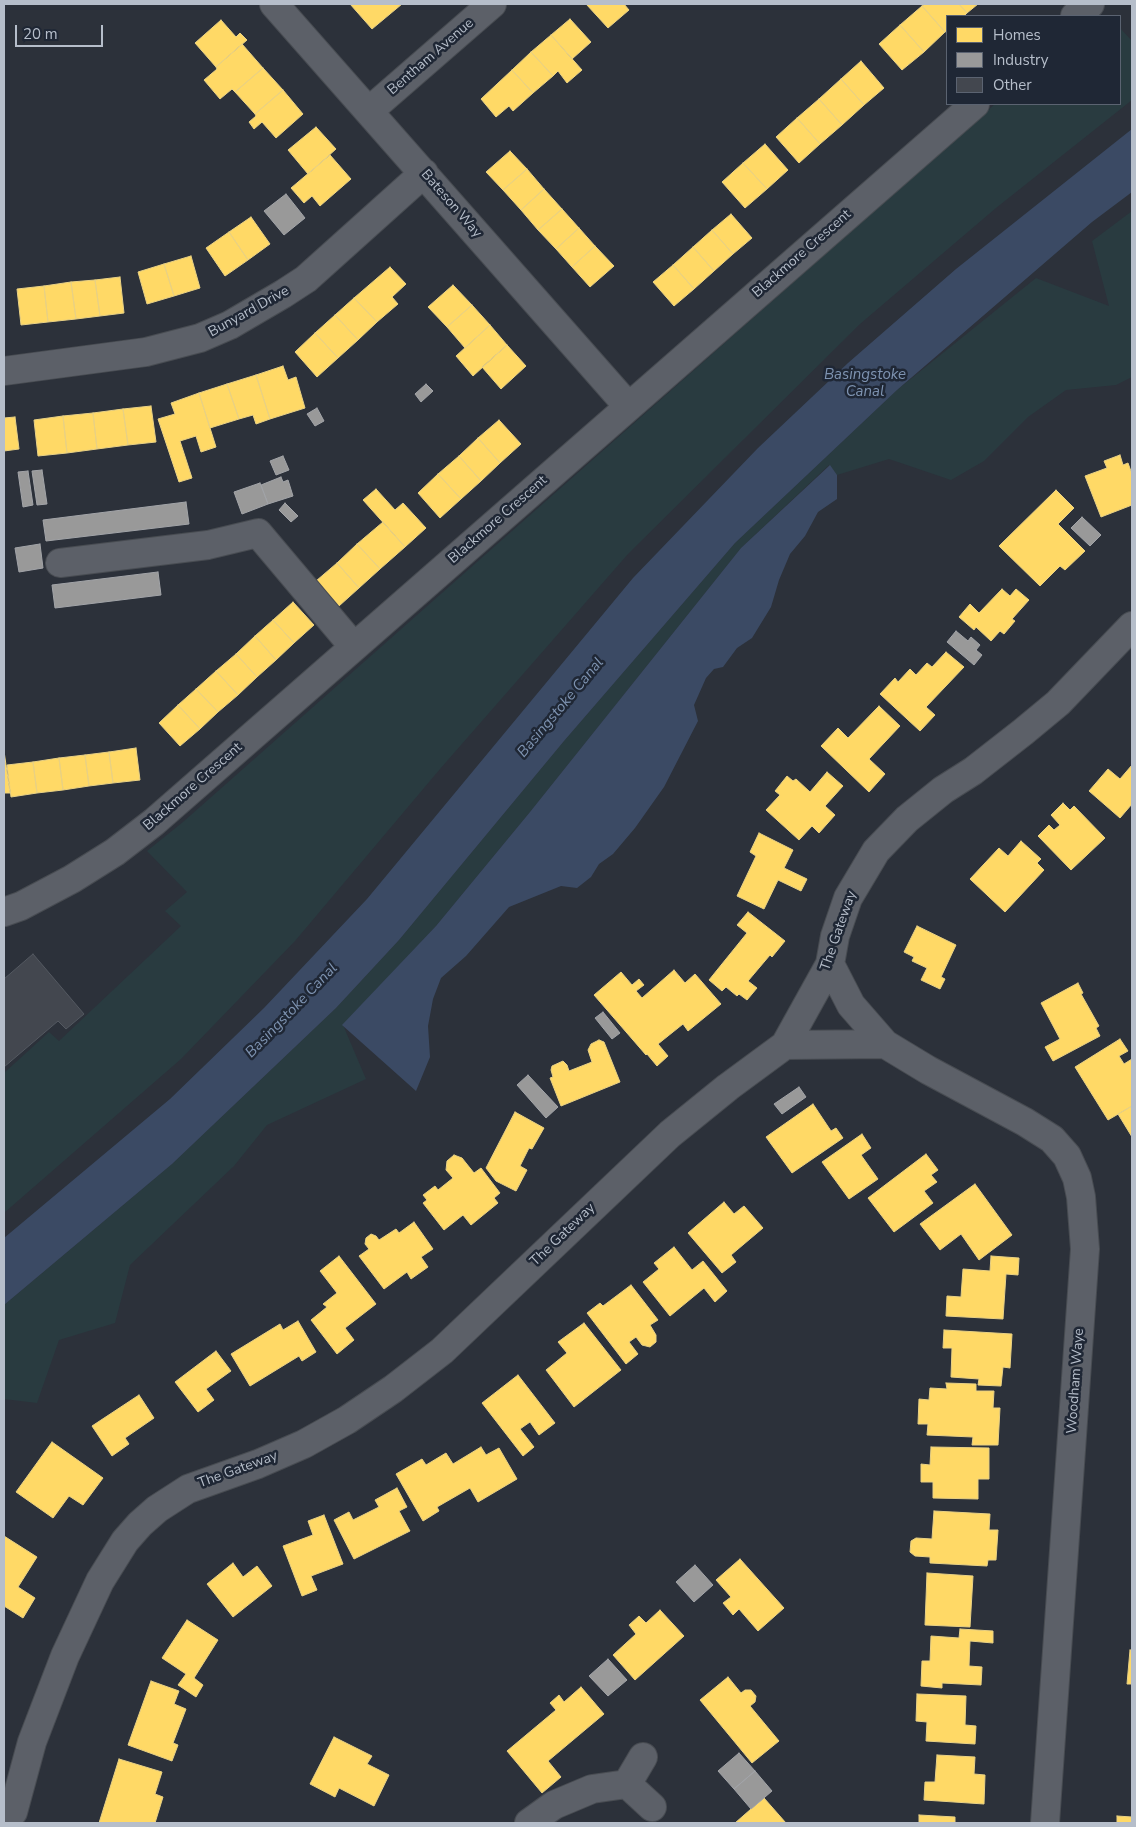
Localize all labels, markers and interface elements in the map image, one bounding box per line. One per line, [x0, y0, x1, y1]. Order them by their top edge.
scale bar [18, 15, 105, 47]
street label: Bentham Avenue [385, 15, 477, 99]
legend [946, 15, 1121, 105]
text: 20 m [23, 24, 58, 44]
text: Homes [993, 25, 1041, 45]
text: Industry [993, 50, 1048, 70]
text: Other [993, 75, 1032, 95]
street label: Bateson Way [417, 167, 485, 241]
street label: Blackmore Crescent [749, 207, 855, 301]
street label: Bunyard Drive [206, 283, 292, 341]
water label: Basingstoke Canal [824, 366, 906, 401]
street label: Blackmore Crescent [445, 473, 551, 567]
water label: Basingstoke Canal [514, 654, 608, 762]
street label: Blackmore Crescent [140, 740, 246, 834]
street label: The Gateway [817, 889, 861, 973]
water label: Basingstoke Canal [242, 960, 342, 1062]
street label: The Gateway [527, 1200, 599, 1270]
street label: Woodham Waye [1064, 1328, 1088, 1434]
street label: The Gateway [196, 1448, 280, 1492]

